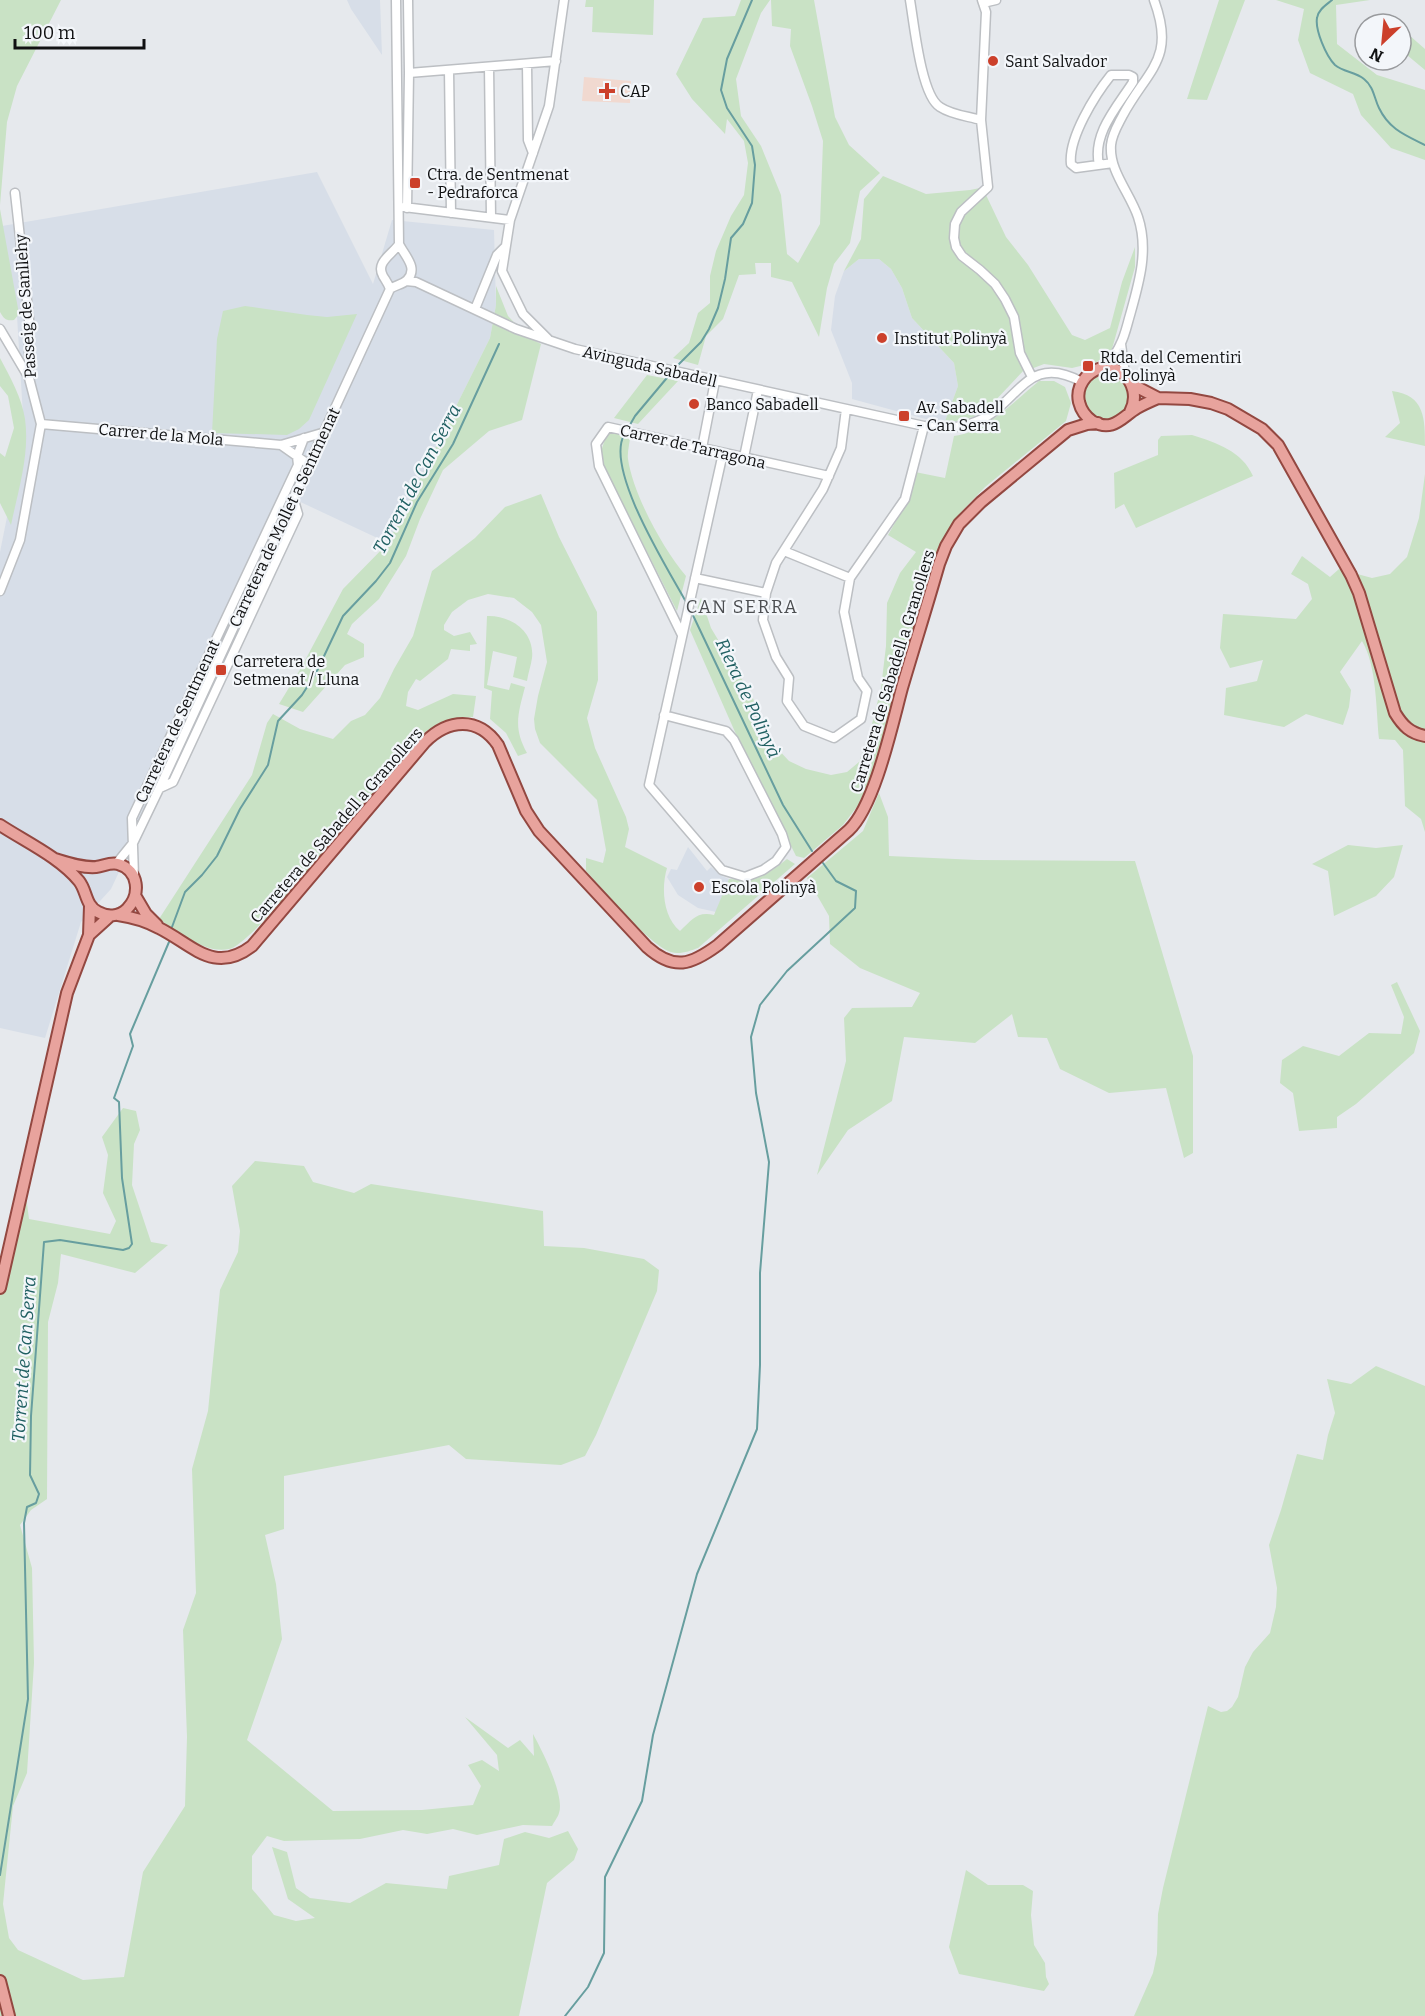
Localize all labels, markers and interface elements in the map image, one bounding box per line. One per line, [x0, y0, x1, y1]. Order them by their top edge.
scale bar [15, 12, 144, 50]
north arrow [1353, 12, 1413, 72]
text: 100 m [24, 22, 75, 44]
text: N [1367, 44, 1386, 66]
place label: Sant Salvador [1005, 52, 1107, 71]
marker: Sant Salvador [986, 54, 1000, 68]
marker: CAP [598, 82, 616, 100]
place label: CAP [620, 82, 650, 101]
place label: Ctra. de Sentmenat - Pedraforca [427, 165, 569, 202]
marker: Ctra. de Sentmenat - Pedraforca [408, 176, 422, 190]
street label: Passeig de Sanllehy [11, 233, 40, 379]
place label: Institut Polinyà [894, 329, 1007, 348]
marker: Institut Polinyà [875, 331, 889, 345]
street label: Avinguda Sabadell [581, 342, 719, 391]
place label: Rtda. del Cementiri de Polinyà [1100, 348, 1242, 385]
marker: Rtda. del Cementiri de Polinyà [1081, 359, 1095, 373]
place label: Banco Sabadell [706, 395, 819, 414]
marker: Banco Sabadell [687, 397, 701, 411]
place label: Av. Sabadell - Can Serra [916, 398, 1004, 435]
water label: Torrent de Can Serra [368, 400, 466, 558]
street label: Carretera de Mollet a Sentmenat [225, 404, 344, 630]
marker: Av. Sabadell - Can Serra [897, 409, 911, 423]
street label: Carrer de la Mola [98, 420, 225, 449]
street label: Carrer de Tarragona [618, 420, 768, 473]
street label: Carretera de Sabadell a Granollers [846, 547, 939, 795]
district label: CAN SERRA [686, 596, 798, 618]
water label: Riera de Polinyà [711, 635, 785, 761]
street label: Carretera de Sentmenat [131, 636, 224, 806]
place label: Carretera de Setmenat / Lluna [233, 652, 360, 689]
marker: Carretera de Setmenat / Lluna [214, 663, 228, 677]
street label: Carretera de Sabadell a Granollers [246, 724, 426, 927]
place label: Escola Polinyà [711, 878, 816, 897]
marker: Escola Polinyà [692, 880, 706, 894]
water label: Torrent de Can Serra [7, 1275, 41, 1443]

